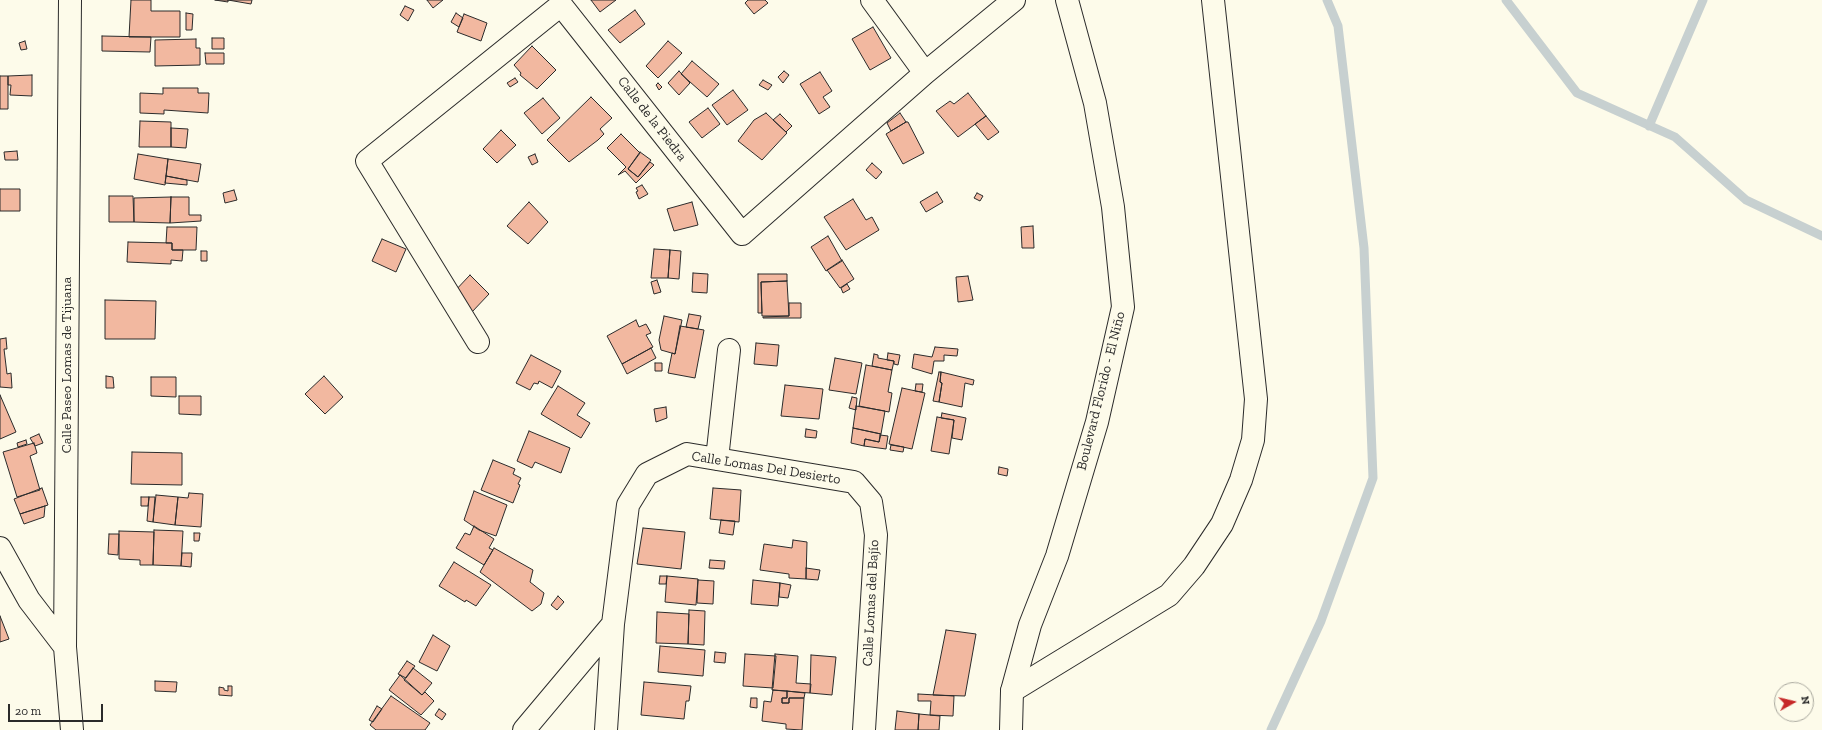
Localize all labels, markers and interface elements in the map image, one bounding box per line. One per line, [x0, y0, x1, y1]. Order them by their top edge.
street label: Calle de la Piedra [614, 73, 690, 165]
street label: Calle Paseo Lomas de Tijuana [59, 277, 75, 453]
street label: Boulevard Florido - El Niño [1073, 310, 1129, 472]
street label: Calle Lomas Del Desierto [690, 448, 842, 488]
street label: Calle Lomas del Bajío [859, 539, 883, 667]
north arrow [1774, 682, 1814, 722]
text: N [1798, 695, 1812, 705]
scale bar [10, 696, 105, 722]
text: 20 m [15, 704, 41, 718]

